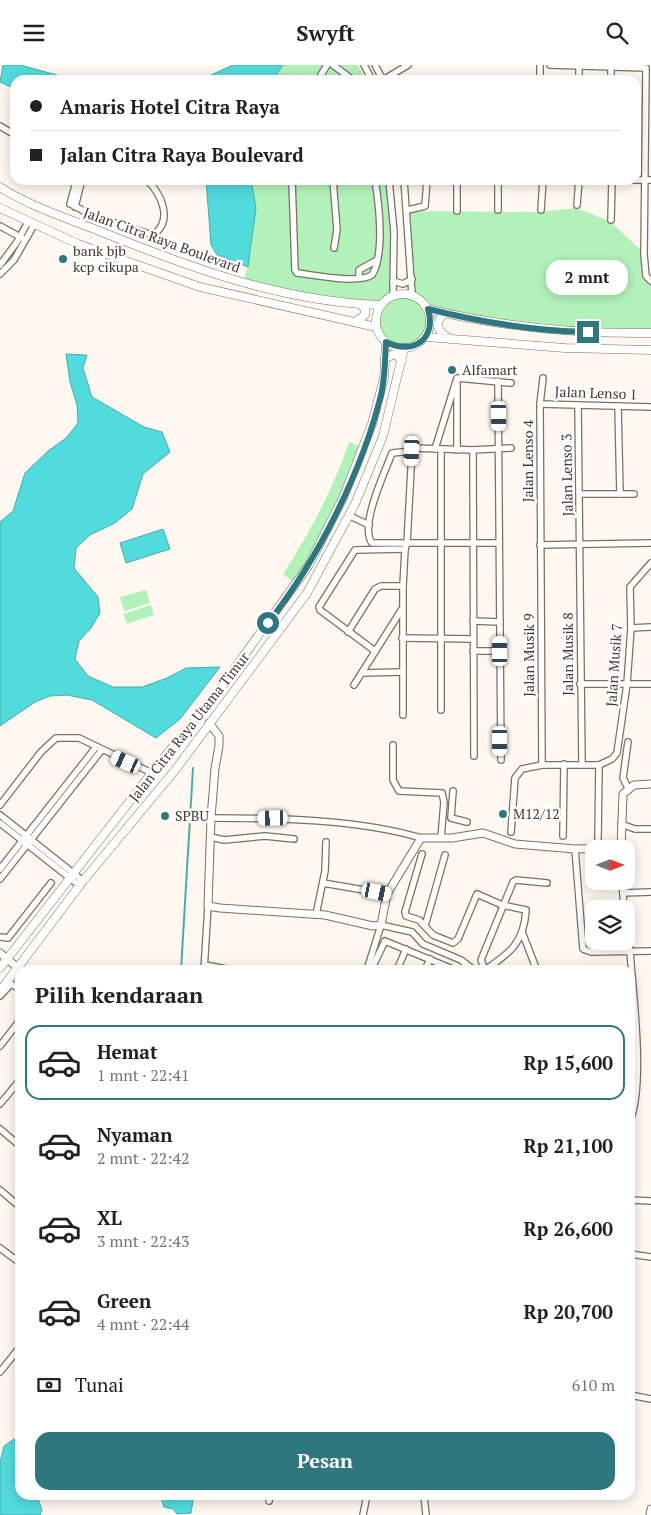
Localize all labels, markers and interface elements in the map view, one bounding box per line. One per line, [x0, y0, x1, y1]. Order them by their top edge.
text: Swyft [296, 18, 355, 47]
icon: menu [20, 19, 48, 47]
icon: search [603, 19, 631, 47]
text: Amaris Hotel Citra Raya [60, 94, 280, 119]
text: Jalan Citra Raya Boulevard [60, 142, 304, 167]
street label: Jalan Citra Raya Boulevard [81, 202, 243, 277]
place label: bank bjb kcp cikupa [73, 241, 139, 276]
marker: bank bjb kcp cikupa [57, 253, 69, 265]
callout: 2 mnt [547, 259, 629, 295]
text: 2 mnt [565, 266, 609, 288]
route end [577, 321, 599, 343]
place label: Alfamart [462, 360, 518, 379]
marker: Alfamart [446, 364, 458, 376]
street label: Jalan Lenso 1 [554, 382, 638, 403]
car [491, 401, 506, 431]
street label: Jalan Lenso 4 [518, 419, 537, 502]
street label: Jalan Lenso 3 [556, 434, 577, 516]
car [403, 436, 420, 466]
route start [257, 612, 279, 634]
street label: Jalan Musik 8 [558, 612, 577, 696]
street label: Jalan Musik 9 [519, 613, 538, 697]
street label: Jalan Musik 7 [601, 623, 626, 707]
car [492, 636, 507, 666]
street label: Jalan Citra Raya Utama Timur [124, 647, 254, 806]
car [492, 726, 507, 756]
car [109, 749, 142, 775]
place label: M12/12 [513, 804, 560, 823]
place label: SPBU [175, 806, 209, 825]
marker: M12/12 [497, 808, 509, 820]
marker: SPBU [159, 810, 171, 822]
car [257, 810, 288, 826]
north arrow [585, 840, 635, 890]
map controls [585, 840, 635, 950]
car [360, 882, 393, 902]
button: layers [585, 900, 635, 950]
text: Pilih kendaraan [35, 980, 203, 1009]
text: Hemat [97, 1039, 158, 1064]
icon: car [37, 1040, 82, 1085]
text: Rp 15,600 [524, 1050, 613, 1075]
text: 1 mnt · 22:41 [97, 1064, 190, 1086]
text: Nyaman [97, 1122, 172, 1147]
icon: car [37, 1123, 82, 1168]
text: Rp 21,100 [524, 1133, 613, 1158]
text: 2 mnt · 22:42 [97, 1147, 190, 1169]
text: XL [97, 1205, 122, 1230]
icon: car [37, 1206, 82, 1251]
text: Rp 26,600 [524, 1216, 613, 1241]
text: 3 mnt · 22:43 [97, 1230, 190, 1252]
text: Green [97, 1288, 151, 1313]
icon: car [37, 1289, 82, 1334]
text: Rp 20,700 [524, 1299, 613, 1324]
text: 4 mnt · 22:44 [97, 1313, 190, 1335]
icon: cash [35, 1371, 63, 1399]
text: Tunai [75, 1372, 124, 1397]
text: 610 m [572, 1374, 615, 1396]
button: Pesan [35, 1432, 615, 1490]

